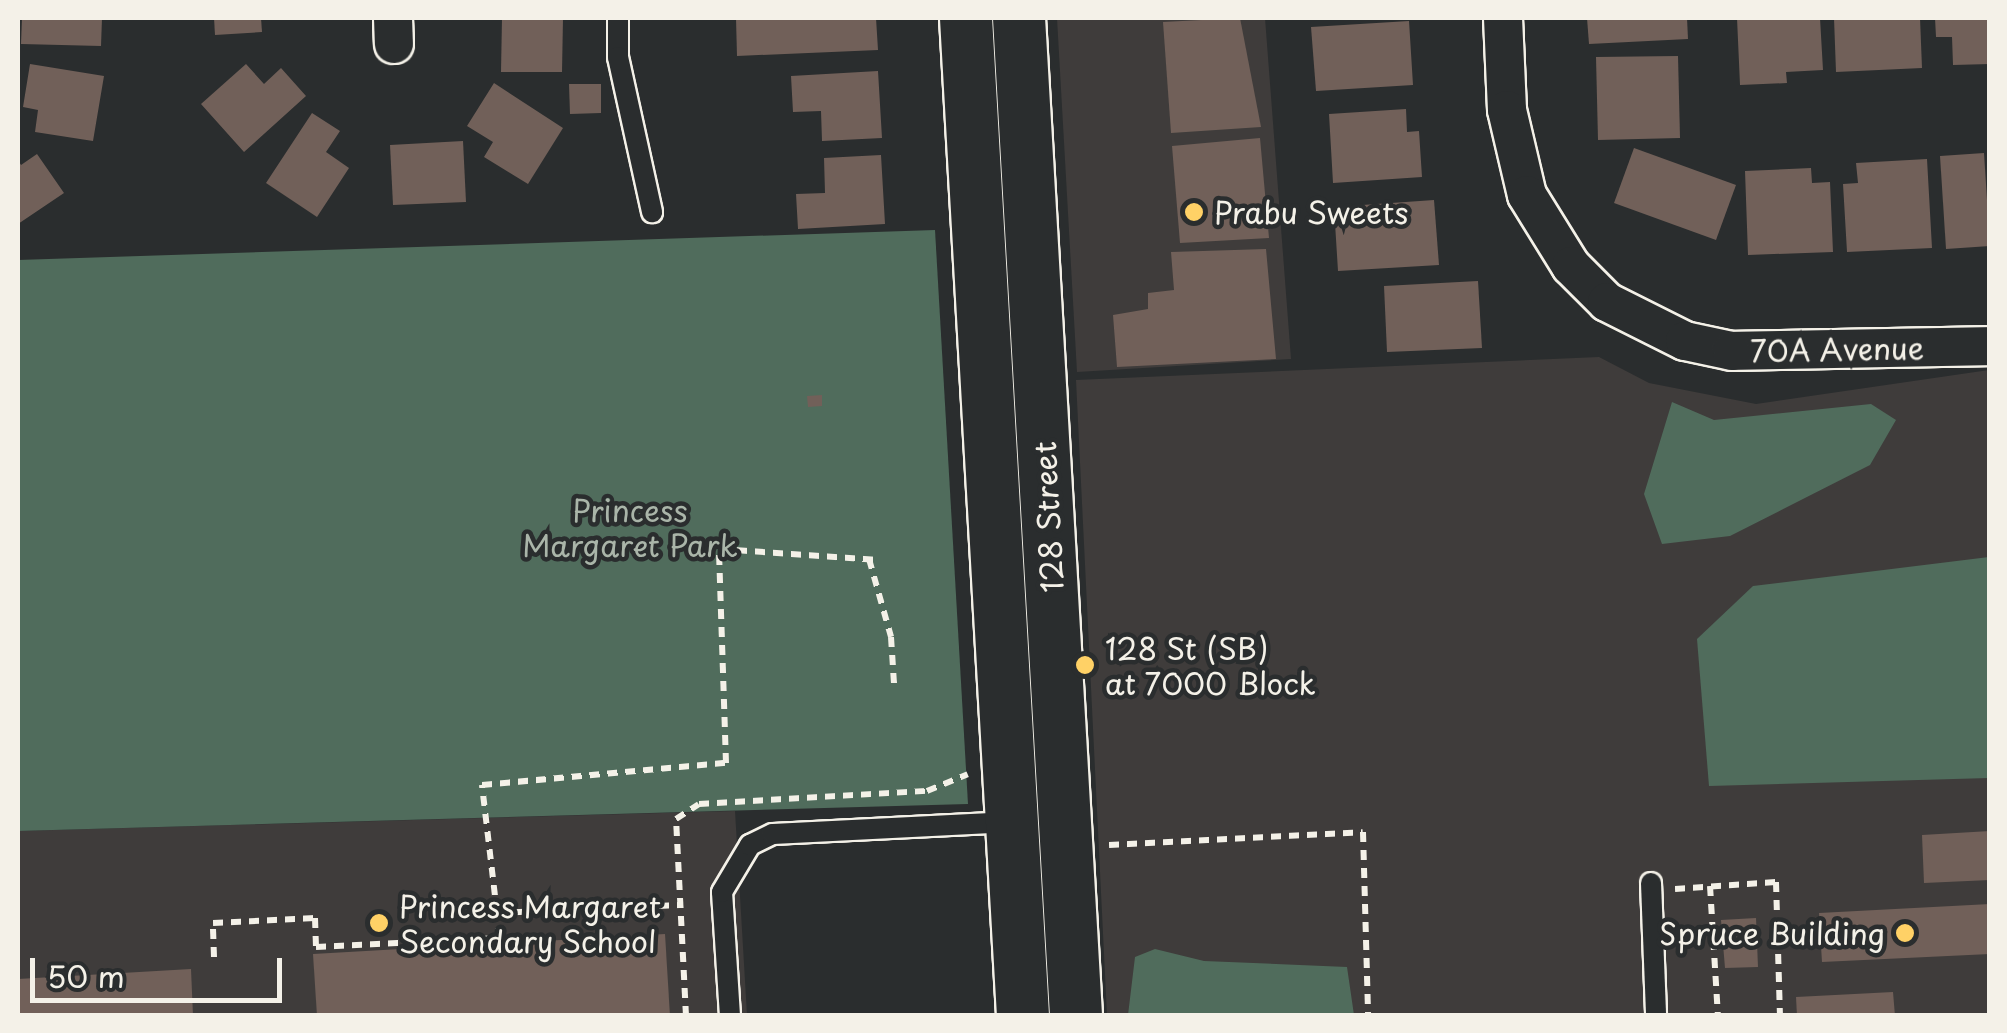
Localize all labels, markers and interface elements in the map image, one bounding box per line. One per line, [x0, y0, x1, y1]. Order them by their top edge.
place label: Prabu Sweets [1214, 194, 1407, 230]
marker: Prabu Sweets [1183, 201, 1205, 223]
street label: 70A Avenue [1750, 329, 1924, 369]
street label: 128 Street [1026, 440, 1070, 594]
park label: Princess Margaret Park [522, 492, 738, 562]
place label: 128 St (SB) at 7000 Block [1105, 630, 1317, 700]
marker: 128 St (SB) at 7000 Block [1074, 654, 1096, 676]
place label: Princess Margaret Secondary School [399, 888, 663, 958]
marker: Princess Margaret Secondary School [368, 912, 390, 934]
place label: Spruce Building [1658, 915, 1885, 951]
marker: Spruce Building [1894, 922, 1916, 944]
scale bar [35, 938, 288, 1000]
text: 50 m [47, 953, 125, 998]

